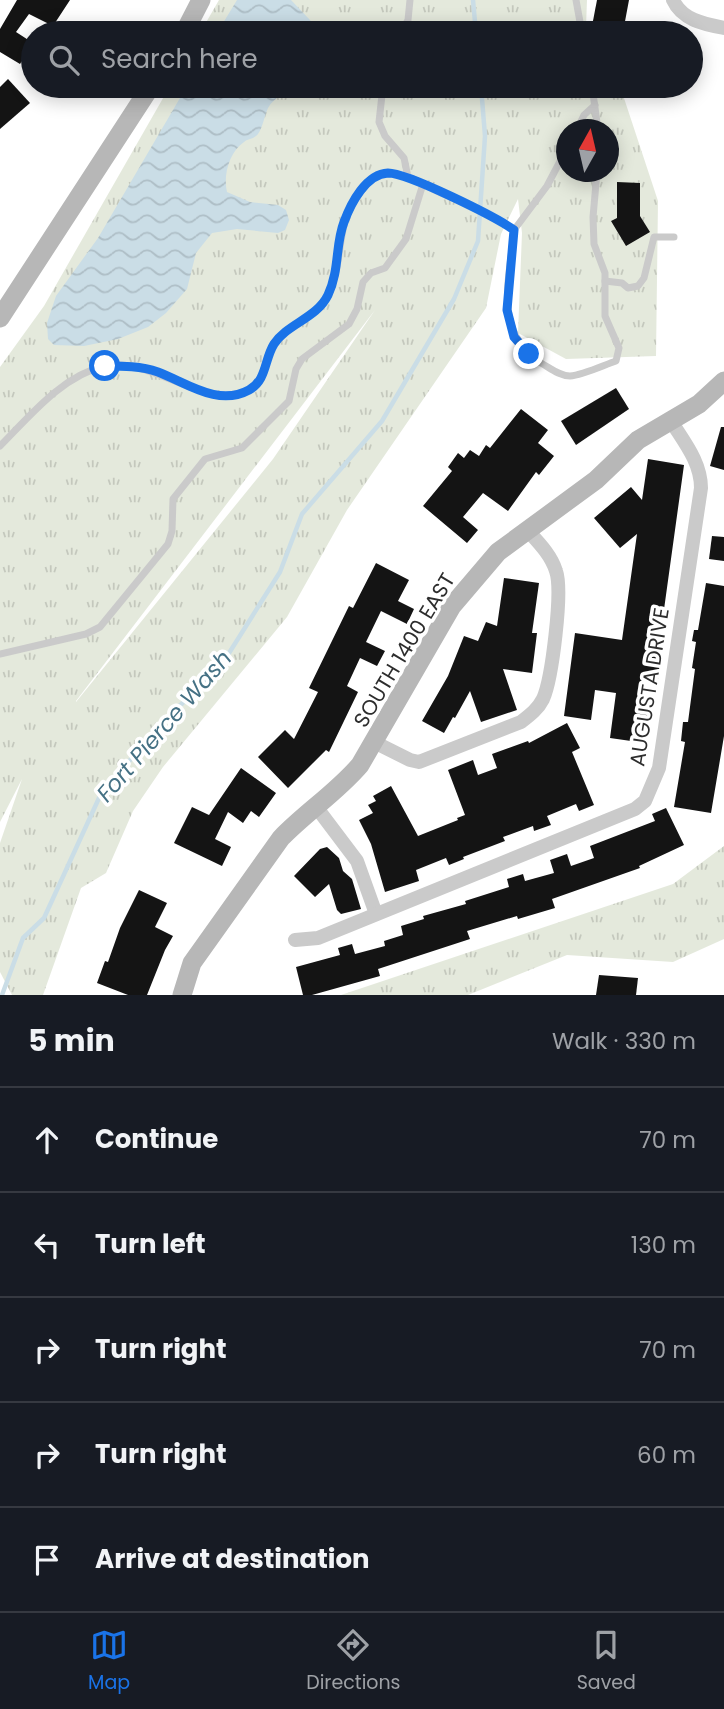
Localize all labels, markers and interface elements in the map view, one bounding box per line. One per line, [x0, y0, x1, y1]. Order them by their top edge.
search box [21, 21, 703, 98]
icon: search [45, 41, 83, 79]
text: Search here [101, 41, 258, 77]
north arrow [556, 119, 619, 182]
route end [513, 338, 544, 369]
route start [89, 350, 120, 381]
street label: SOUTH 1400 EAST [346, 568, 462, 732]
street label: AUGUSTA DRIVE [622, 606, 676, 768]
water label: Fort Pierce Wash [89, 643, 239, 809]
text: 5 min [28, 1019, 115, 1062]
text: Walk · 330 m [552, 1025, 696, 1057]
icon: ahead [28, 1121, 66, 1159]
text: Continue [95, 1121, 218, 1157]
text: 70 m [639, 1124, 696, 1156]
icon: left [28, 1226, 66, 1264]
text: Turn left [95, 1226, 206, 1262]
text: 130 m [631, 1229, 696, 1261]
icon: right [28, 1331, 66, 1369]
text: Turn right [95, 1331, 227, 1367]
text: 70 m [639, 1334, 696, 1366]
icon: right [28, 1436, 66, 1474]
text: Turn right [95, 1436, 227, 1472]
text: 60 m [637, 1439, 696, 1471]
icon: arrive [28, 1541, 66, 1579]
text: Arrive at destination [95, 1541, 370, 1577]
tab: Map [88, 1626, 130, 1697]
tab: Directions [306, 1626, 401, 1697]
tab: Saved [577, 1626, 636, 1697]

